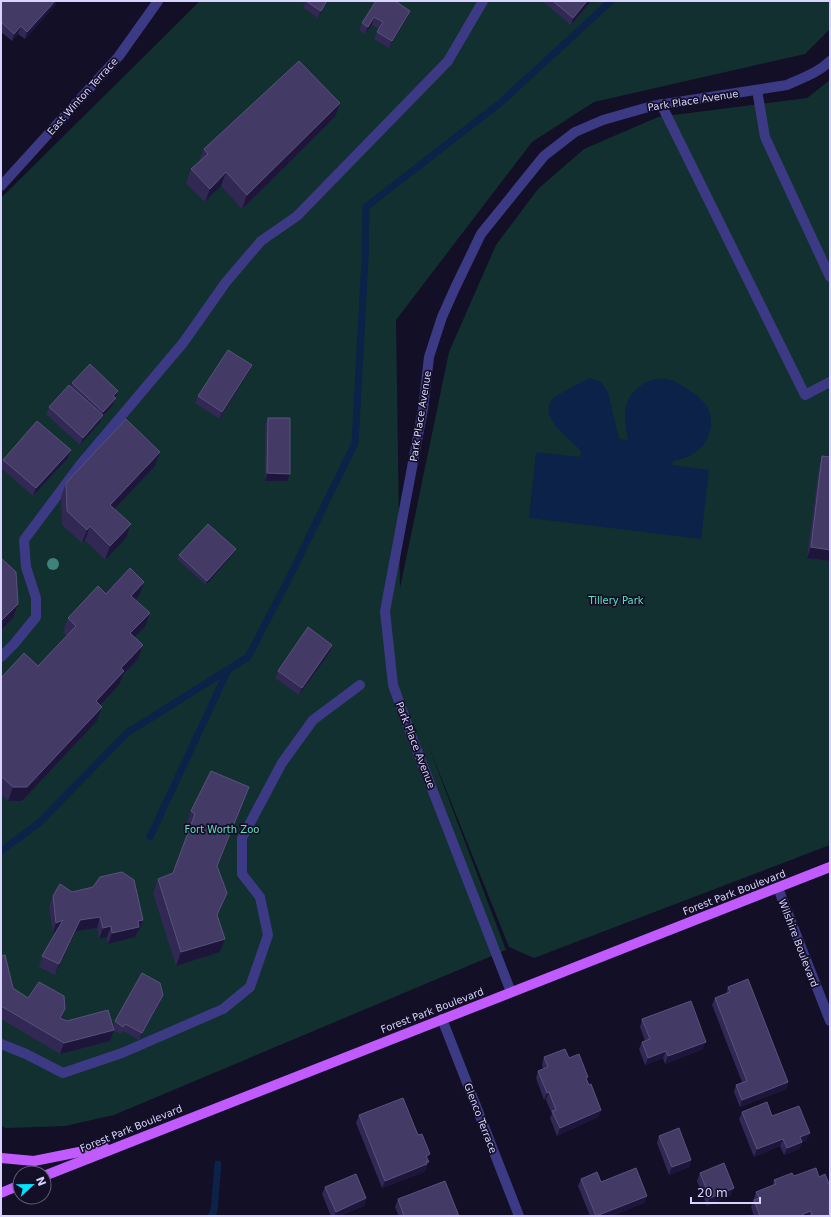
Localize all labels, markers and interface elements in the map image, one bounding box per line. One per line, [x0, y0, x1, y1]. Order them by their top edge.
street label: East Winton Terrace [45, 56, 120, 137]
street label: Park Place Avenue [647, 88, 739, 113]
street label: Park Place Avenue [408, 370, 433, 462]
park label: Tillery Park [587, 595, 644, 606]
street label: Park Place Avenue [394, 700, 437, 790]
park label: Fort Worth Zoo [185, 824, 259, 835]
street label: Forest Park Boulevard [681, 868, 787, 917]
street label: Wilshire Boulevard [777, 898, 820, 989]
street label: Forest Park Boulevard [379, 986, 485, 1035]
street label: Glenco Terrace [462, 1082, 499, 1155]
street label: Forest Park Boulevard [78, 1103, 184, 1154]
north arrow [12, 1165, 52, 1205]
text: N [33, 1175, 49, 1188]
scale bar [691, 1179, 760, 1205]
text: 20 m [697, 1186, 728, 1200]

